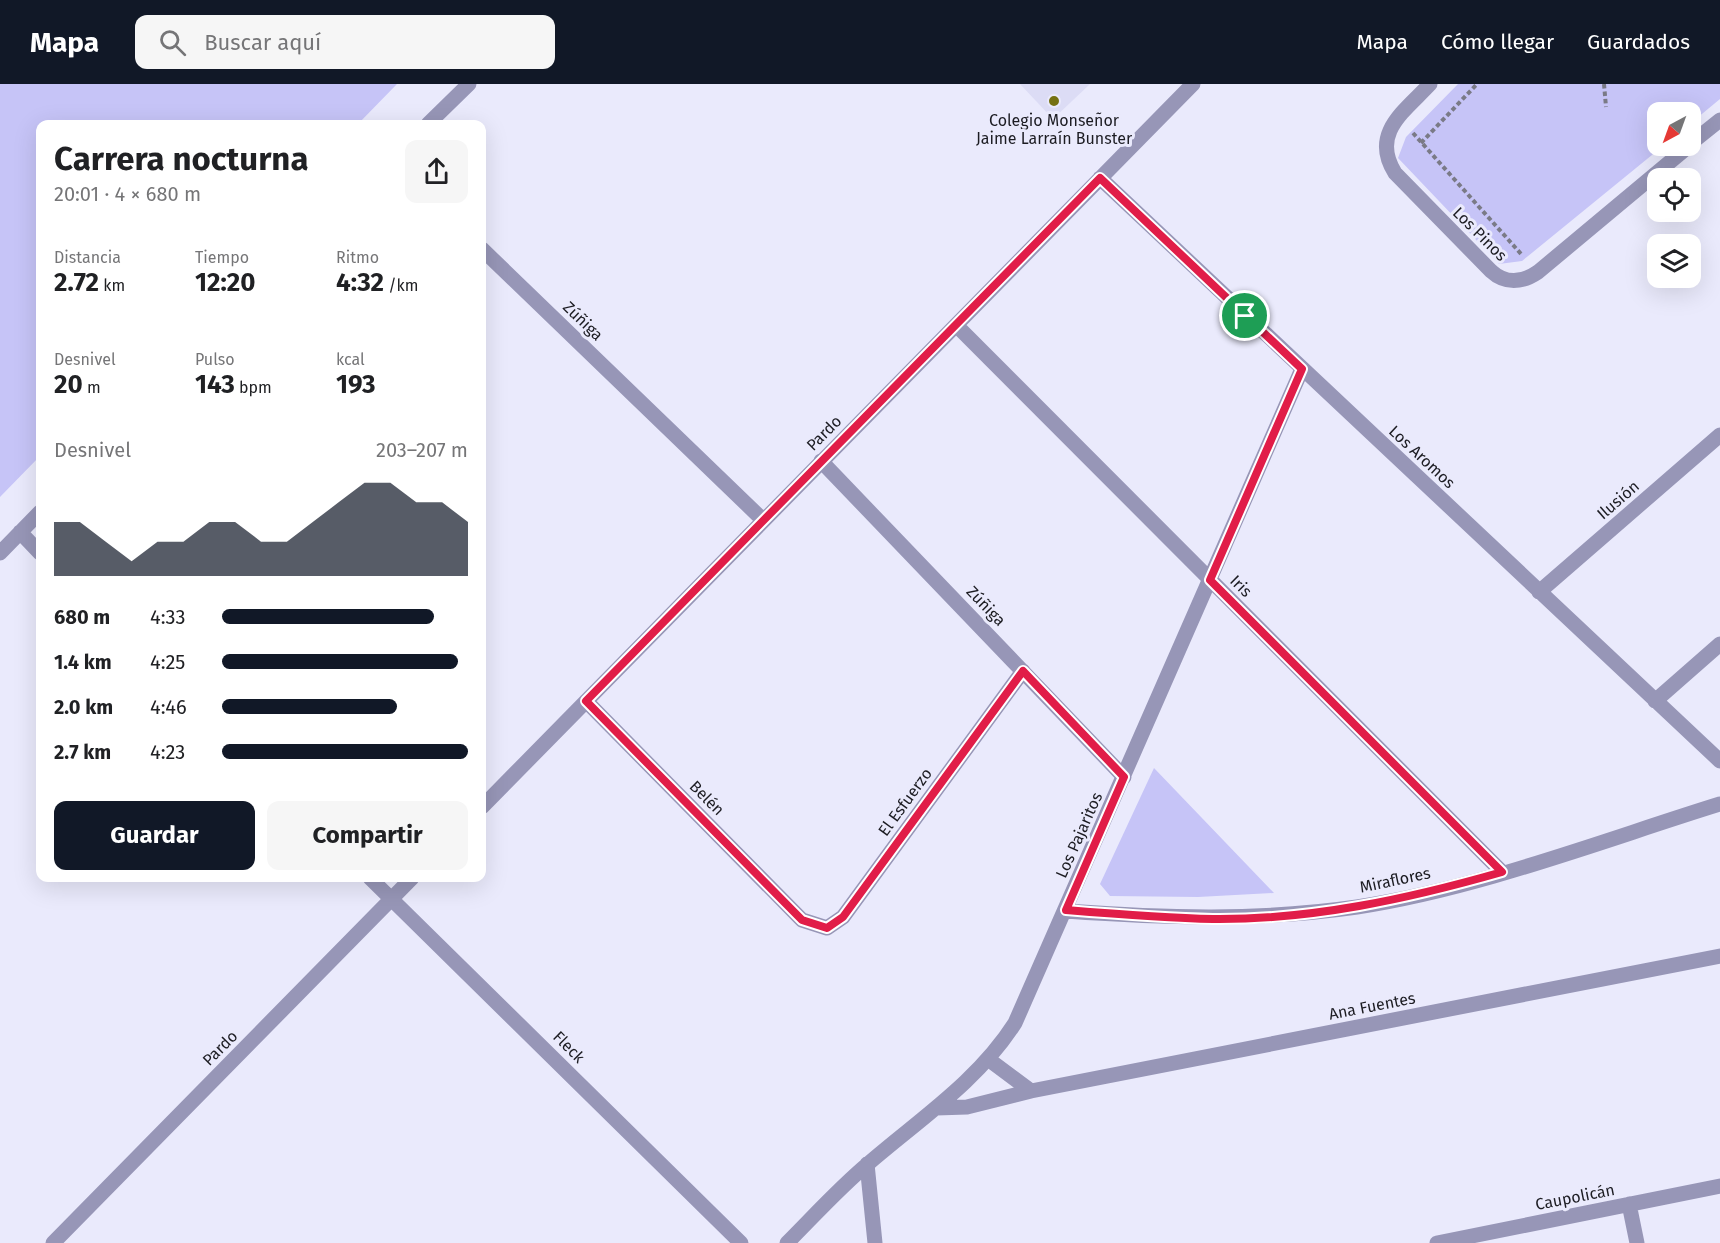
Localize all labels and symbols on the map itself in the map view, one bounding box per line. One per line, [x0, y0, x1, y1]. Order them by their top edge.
marker: Colegio Monseñor Jaime Larraín Bunster [1047, 94, 1061, 108]
north arrow [1647, 102, 1701, 156]
place label: Colegio Monseñor Jaime Larraín Bunster [976, 111, 1133, 148]
street label: Los Pinos [1449, 203, 1511, 265]
pin [1219, 290, 1270, 341]
street label: Zúñiga [559, 298, 607, 344]
street label: Pardo [803, 412, 845, 454]
street label: Los Aromos [1385, 422, 1459, 492]
street label: Ilusión [1593, 477, 1643, 523]
street label: Iris [1226, 571, 1256, 601]
street label: Zúñiga [963, 582, 1009, 630]
street label: El Esfuerzo [874, 764, 936, 840]
street label: Belén [686, 777, 728, 819]
street label: Los Pajaritos [1052, 789, 1106, 881]
street label: Miraflores [1358, 863, 1432, 897]
street label: Ana Fuentes [1327, 988, 1417, 1024]
street label: Pardo [199, 1027, 241, 1069]
street label: Fleck [549, 1027, 589, 1067]
street label: Caupolicán [1534, 1180, 1616, 1214]

